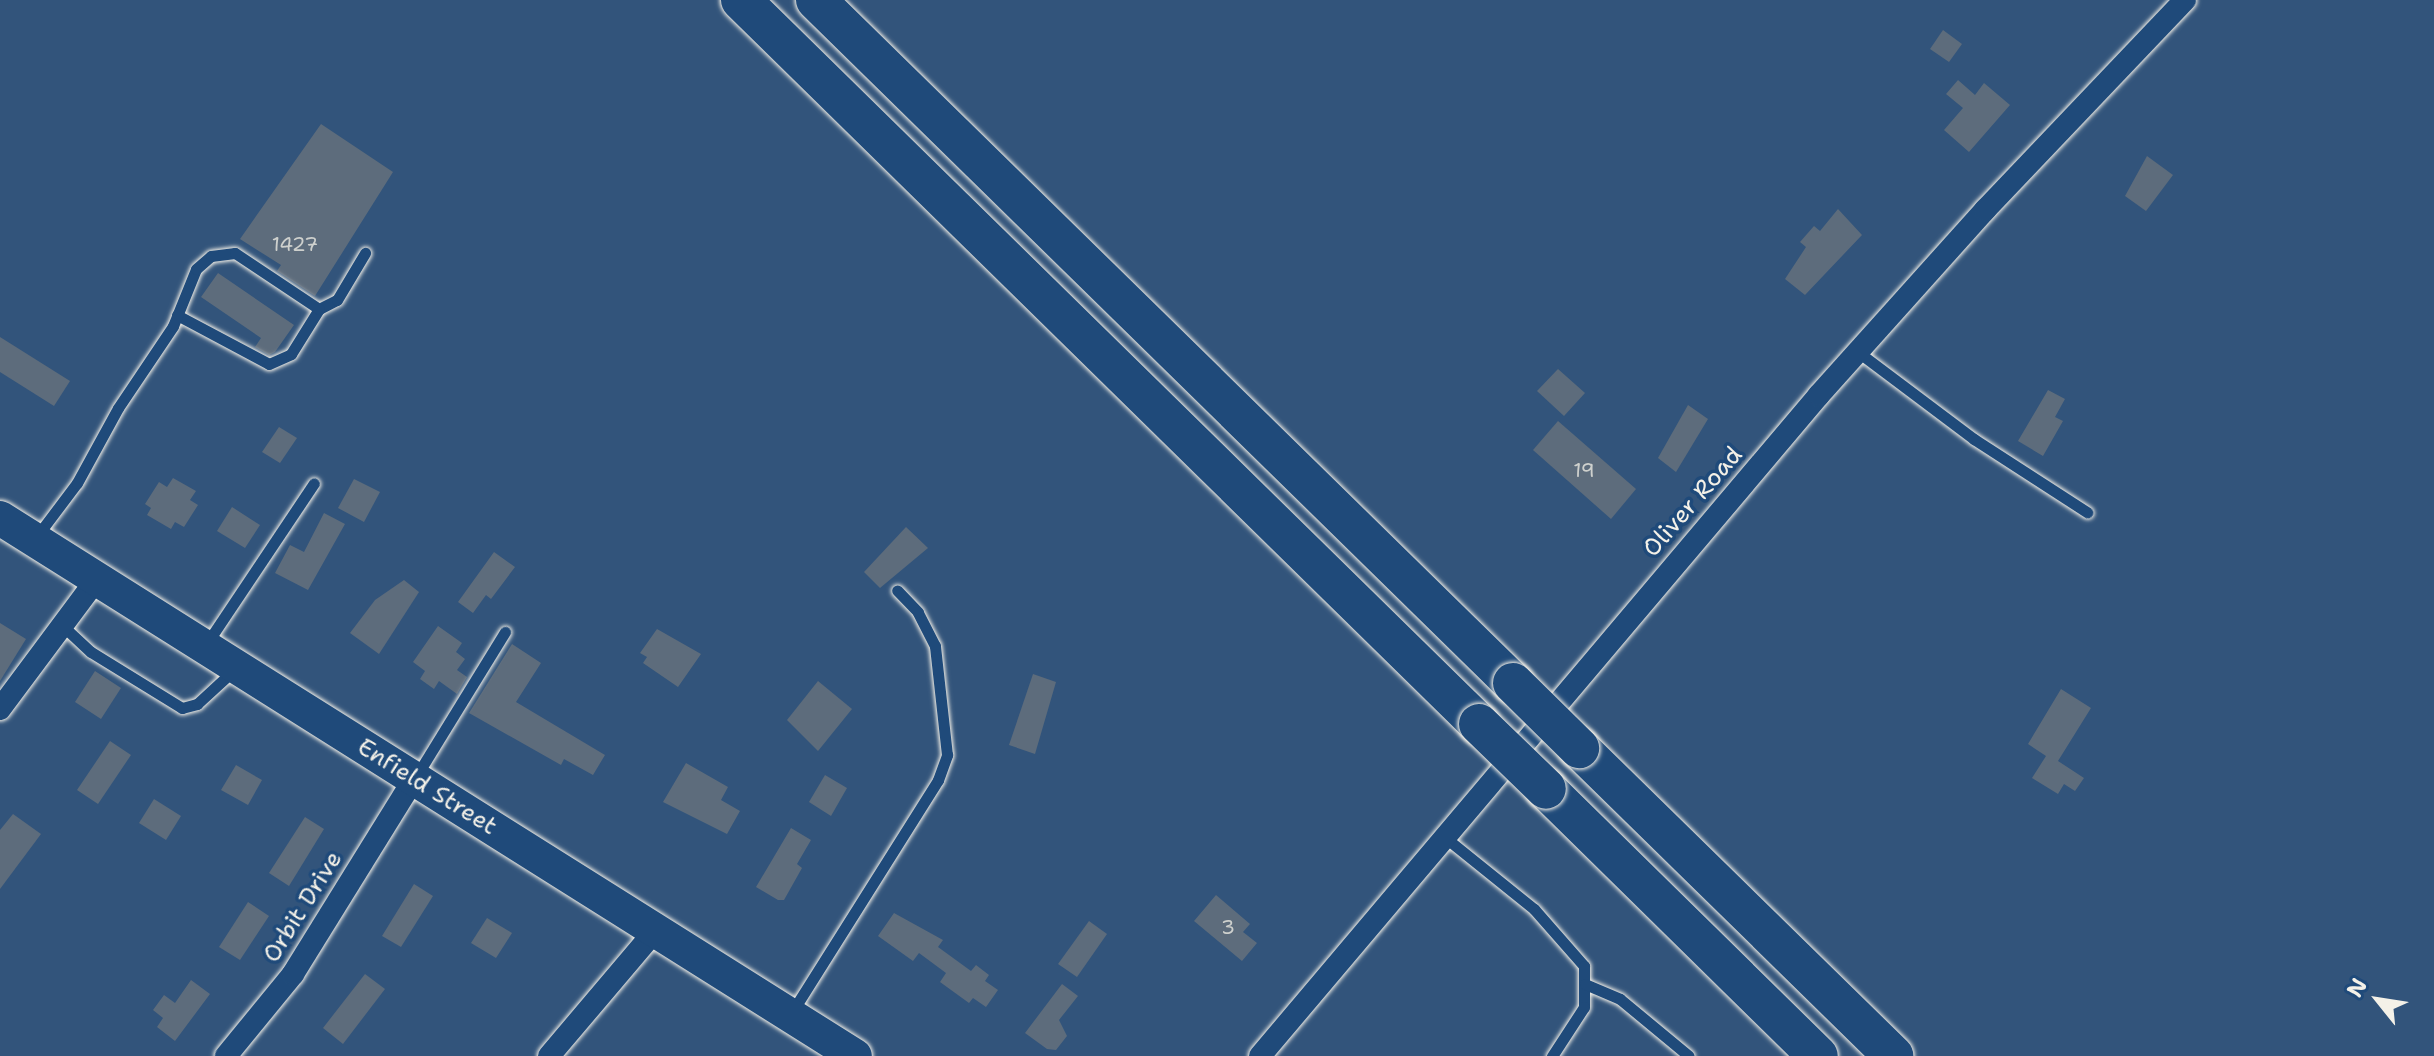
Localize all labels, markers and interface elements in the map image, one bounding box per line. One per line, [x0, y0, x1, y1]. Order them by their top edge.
house number: 1427 [272, 232, 318, 256]
street label: Oliver Road [1637, 441, 1749, 563]
house number: 19 [1573, 458, 1595, 482]
street label: Enfield Street [352, 733, 502, 841]
street label: Orbit Drive [257, 846, 349, 968]
house number: 3 [1221, 915, 1235, 939]
north arrow [2338, 960, 2418, 1040]
text: N [2340, 973, 2374, 1003]

